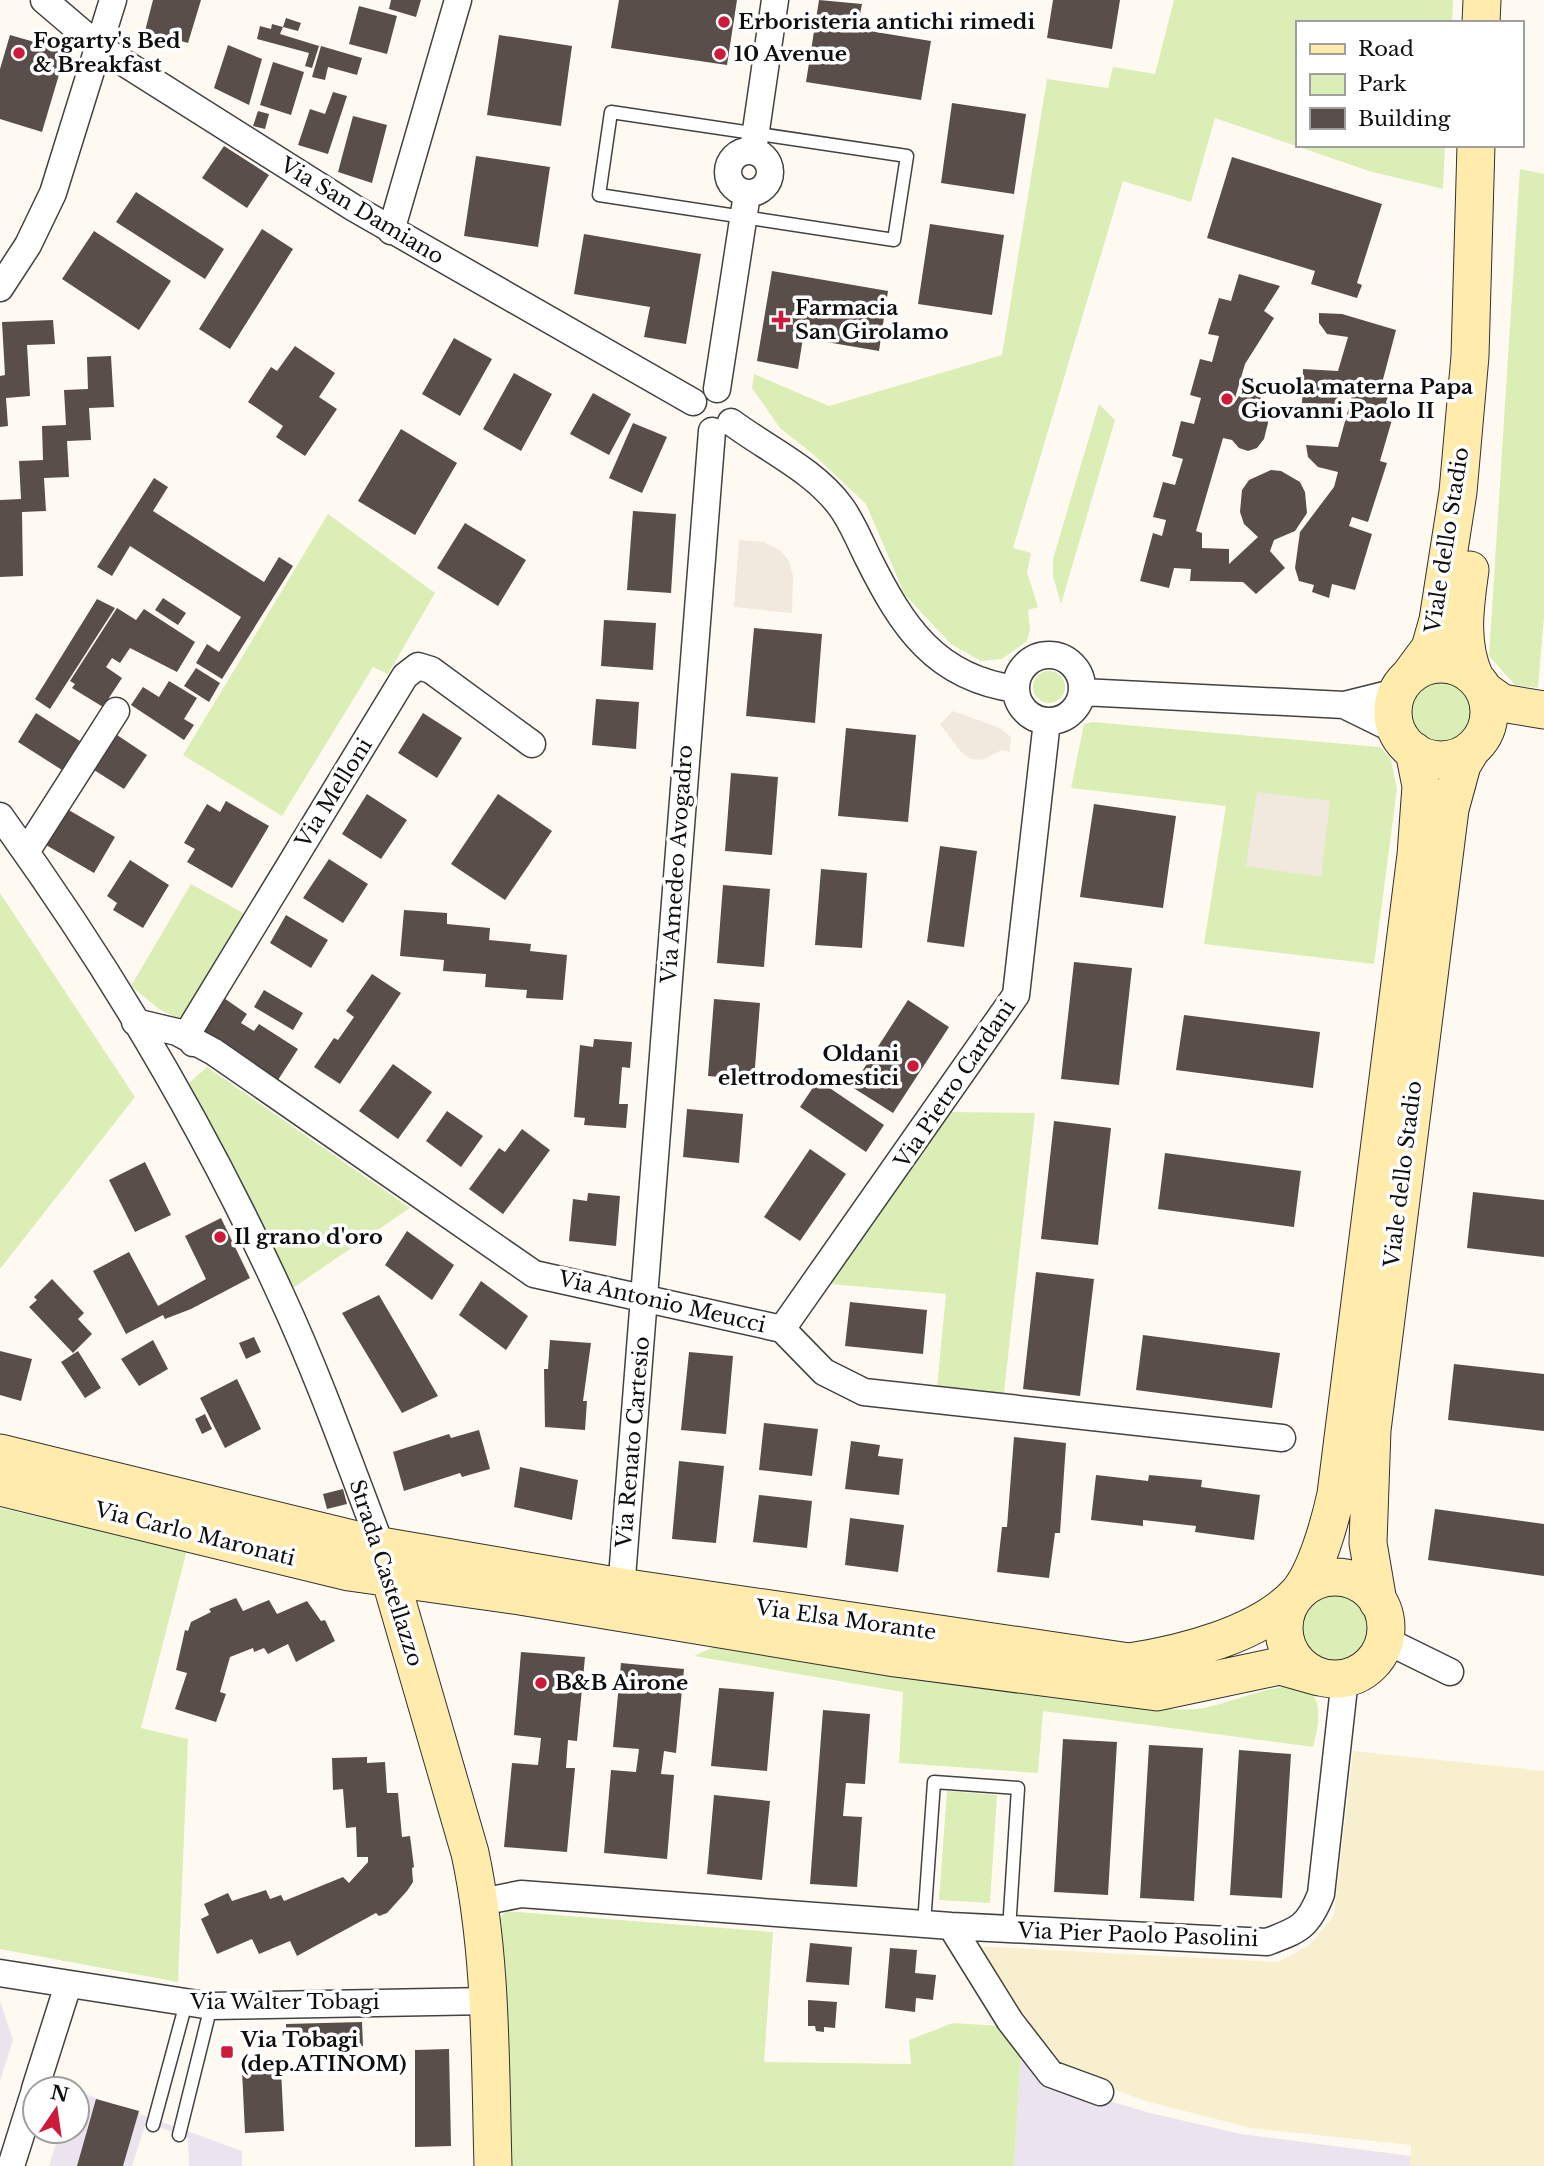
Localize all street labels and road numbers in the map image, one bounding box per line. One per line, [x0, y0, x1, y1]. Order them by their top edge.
street label: Via San Damiano [275, 151, 448, 270]
street label: Viale dello Stadio [1419, 445, 1475, 636]
street label: Via Melloni [290, 733, 378, 853]
street label: Via Amedeo Avogadro [656, 744, 698, 985]
street label: Via Pietro Cardani [888, 995, 1021, 1174]
street label: Viale dello Stadio [1379, 1079, 1427, 1270]
street label: Via Antonio Meucci [555, 1265, 768, 1339]
street label: Via Renato Cartesio [611, 1335, 655, 1550]
street label: Strada Castellazzo [344, 1476, 428, 1670]
street label: Via Carlo Maronati [91, 1496, 298, 1571]
street label: Via Elsa Morante [753, 1594, 938, 1646]
street label: Via Pier Paolo Pasolini [1016, 1918, 1259, 1952]
street label: Via Walter Tobagi [189, 1989, 380, 2015]

